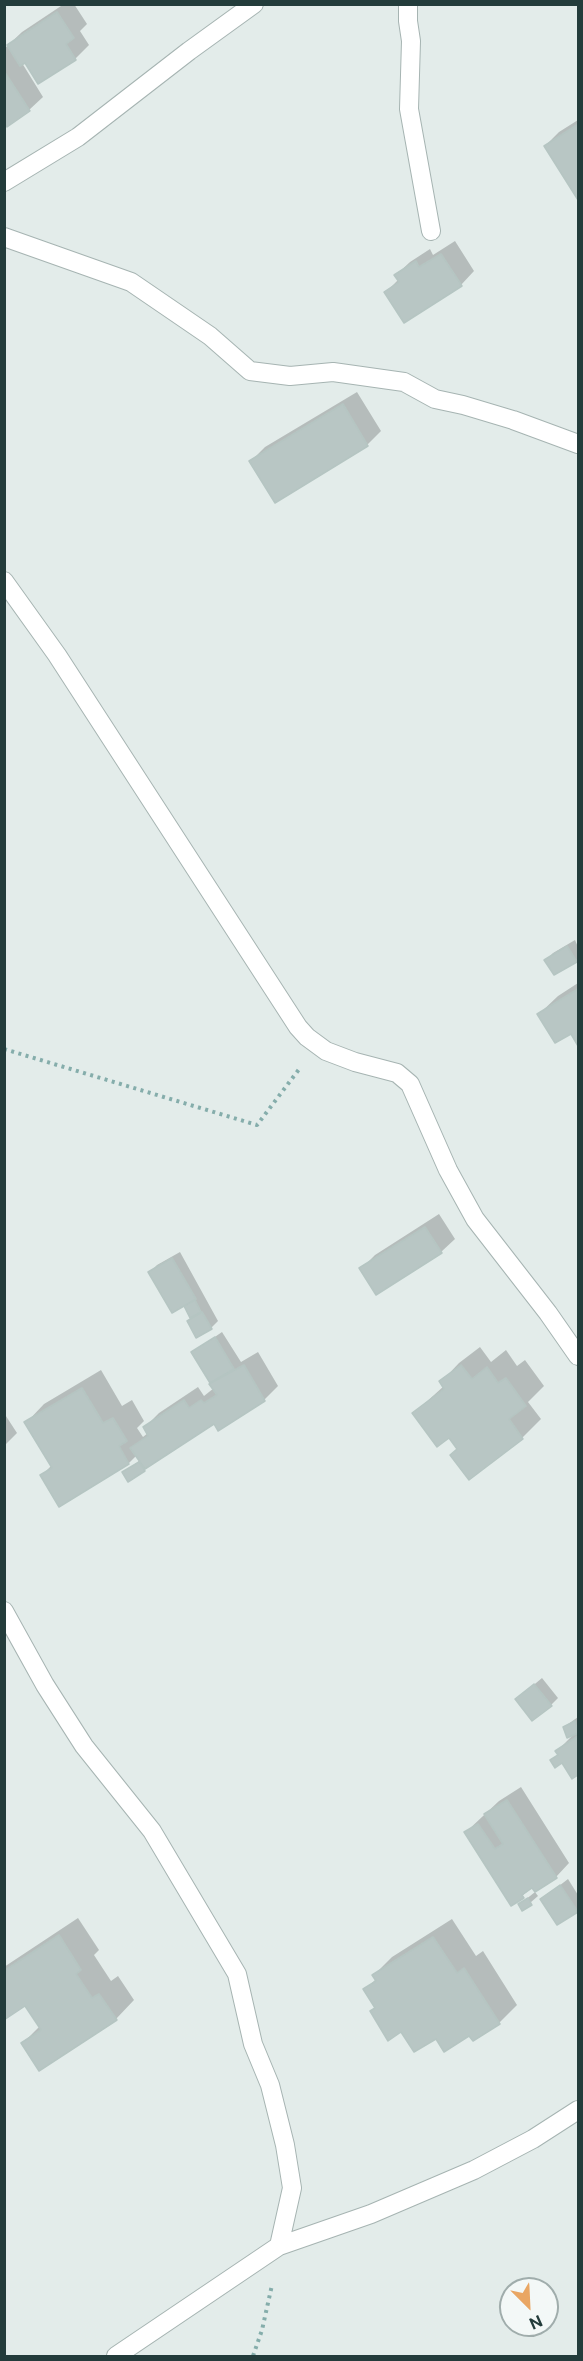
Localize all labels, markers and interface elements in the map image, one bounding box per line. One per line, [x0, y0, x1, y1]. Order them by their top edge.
north arrow [499, 2277, 559, 2337]
text: N [526, 2311, 545, 2333]

